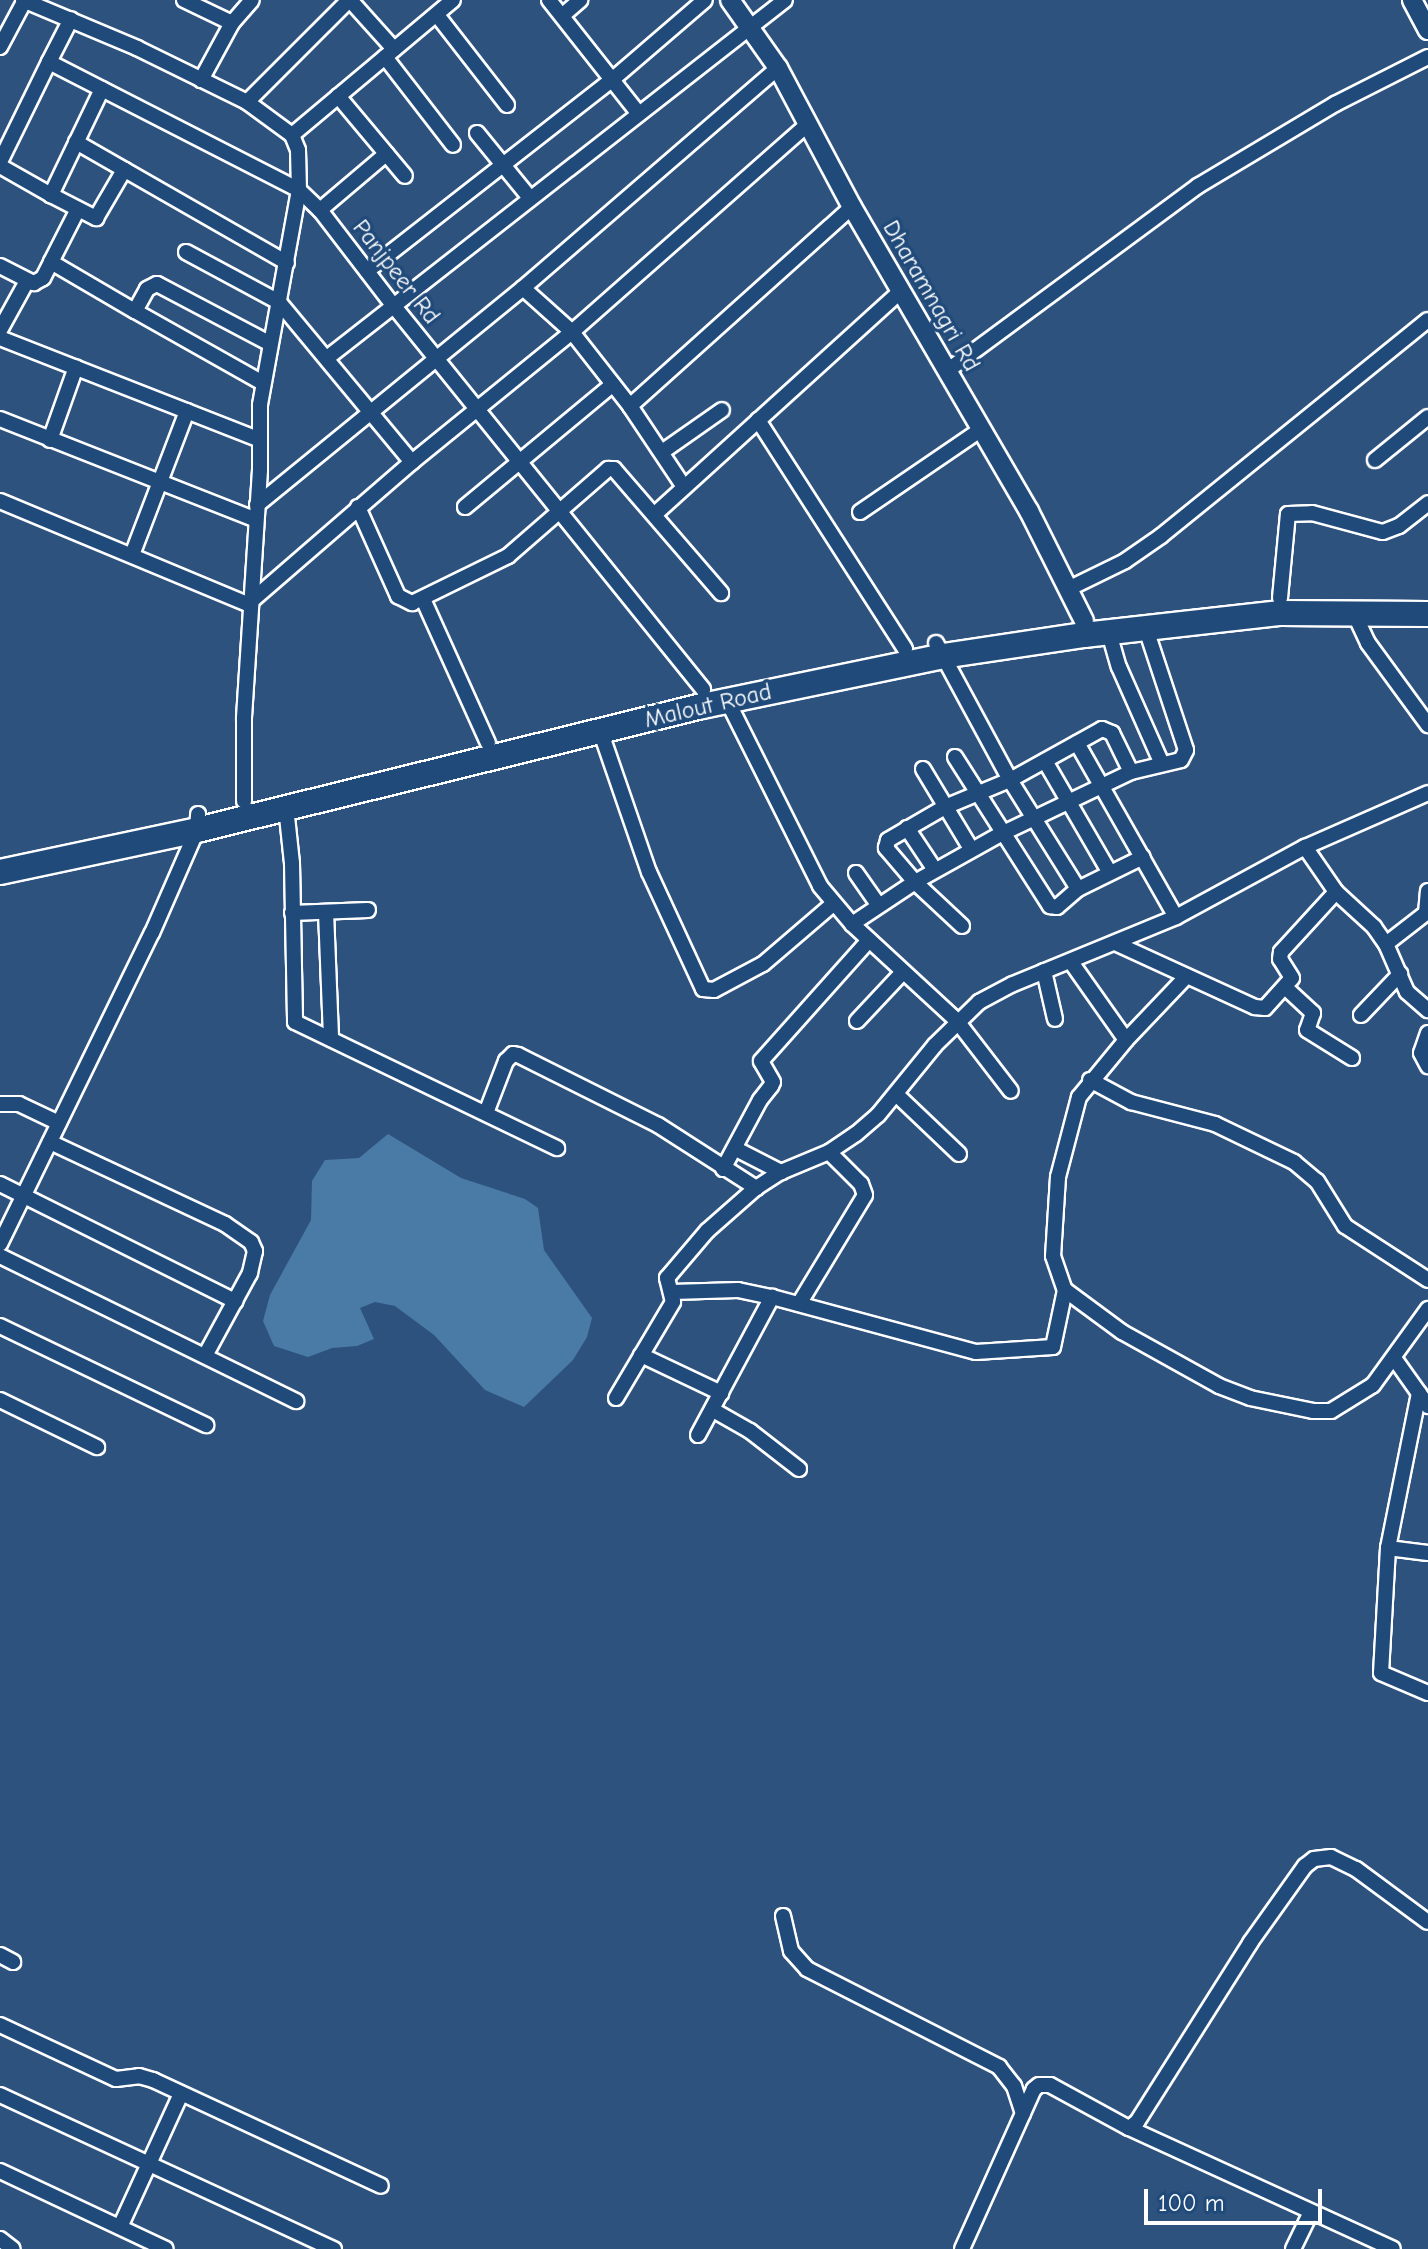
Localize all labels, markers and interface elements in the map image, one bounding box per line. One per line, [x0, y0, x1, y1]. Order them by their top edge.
street label: Panjpeer Rd [346, 214, 446, 330]
street label: Dharamnagri Rd [876, 215, 986, 377]
street label: Malout Road [642, 677, 774, 735]
scale bar [1148, 2173, 1326, 2223]
text: 100 m [1158, 2189, 1225, 2217]

